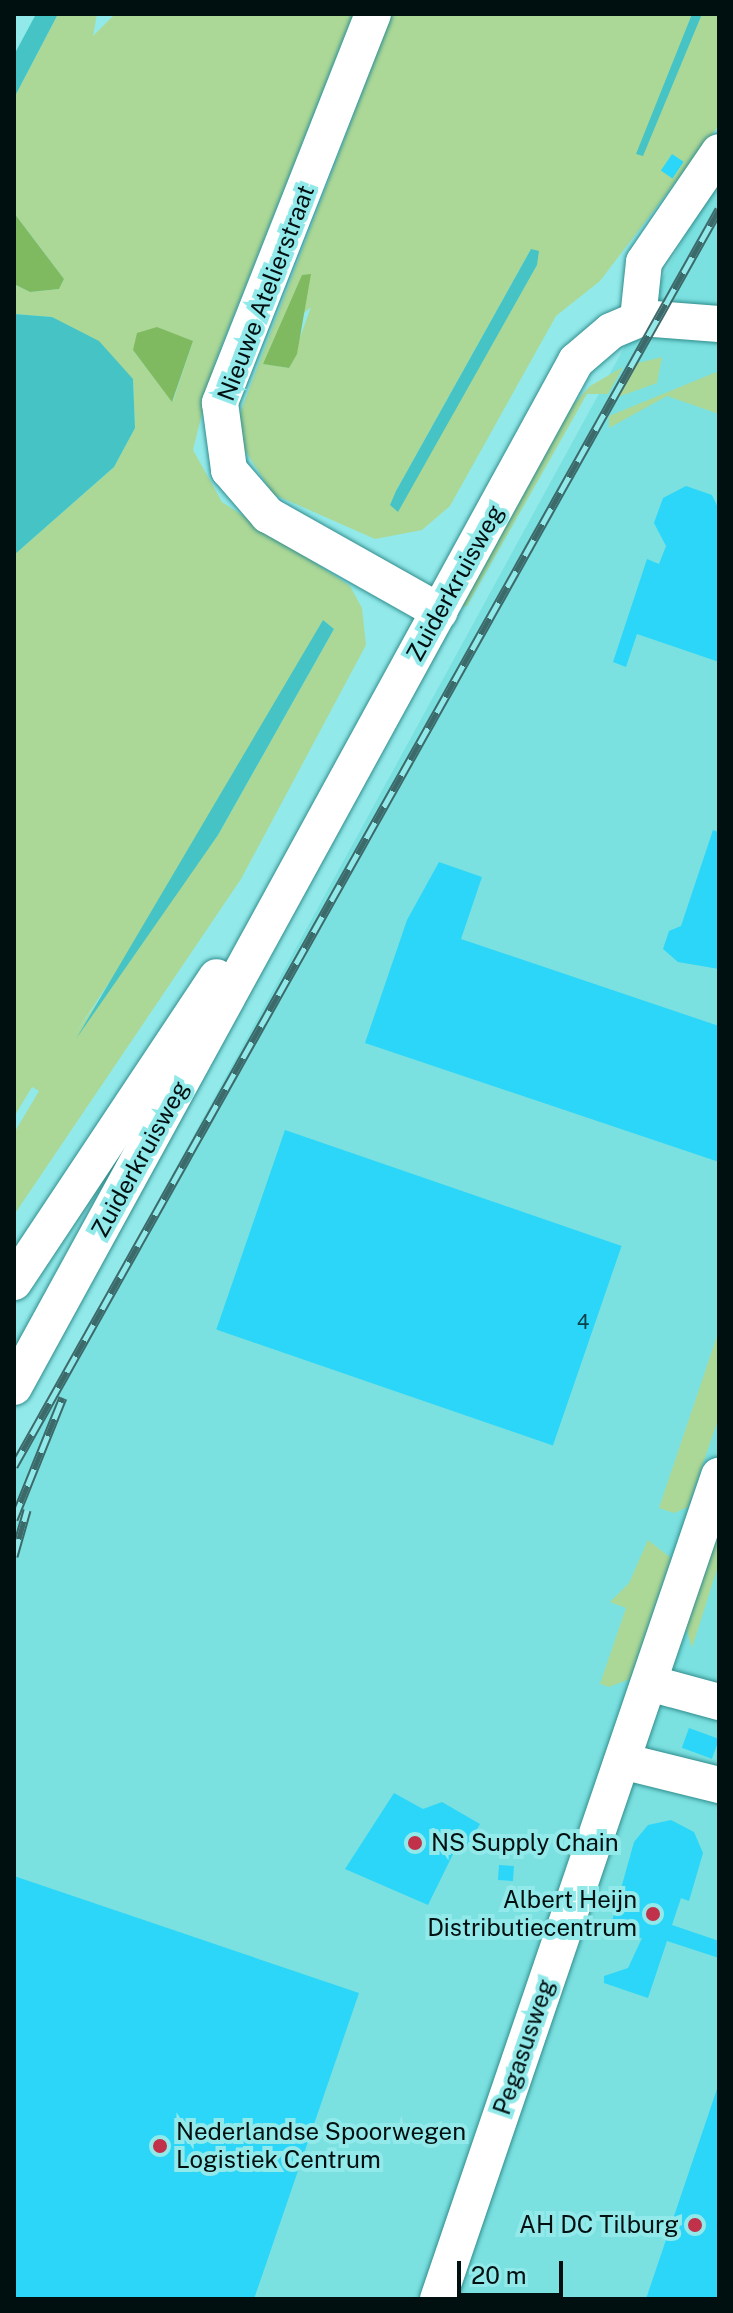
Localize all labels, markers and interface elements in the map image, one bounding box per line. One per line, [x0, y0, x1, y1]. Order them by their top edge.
street label: Nieuwe Atelierstraat [211, 181, 321, 405]
street label: Zuiderkruisweg [400, 500, 510, 666]
street label: Zuiderkruisweg [85, 1076, 195, 1242]
house number: 4 [577, 1310, 589, 1334]
place label: NS Supply Chain [431, 1829, 619, 1857]
marker: NS Supply Chain [406, 1834, 424, 1852]
place label: Albert Heijn Distributiecentrum [427, 1886, 637, 1942]
marker: Albert Heijn Distributiecentrum [644, 1905, 662, 1923]
street label: Pegasusweg [487, 1975, 561, 2119]
place label: Nederlandse Spoorwegen Logistiek Centrum [176, 2118, 466, 2174]
marker: Nederlandse Spoorwegen Logistiek Centrum [151, 2137, 169, 2155]
place label: AH DC Tilburg [519, 2211, 679, 2239]
marker: AH DC Tilburg [686, 2216, 704, 2234]
scale bar [461, 2245, 567, 2295]
text: 20 m [471, 2261, 527, 2289]

